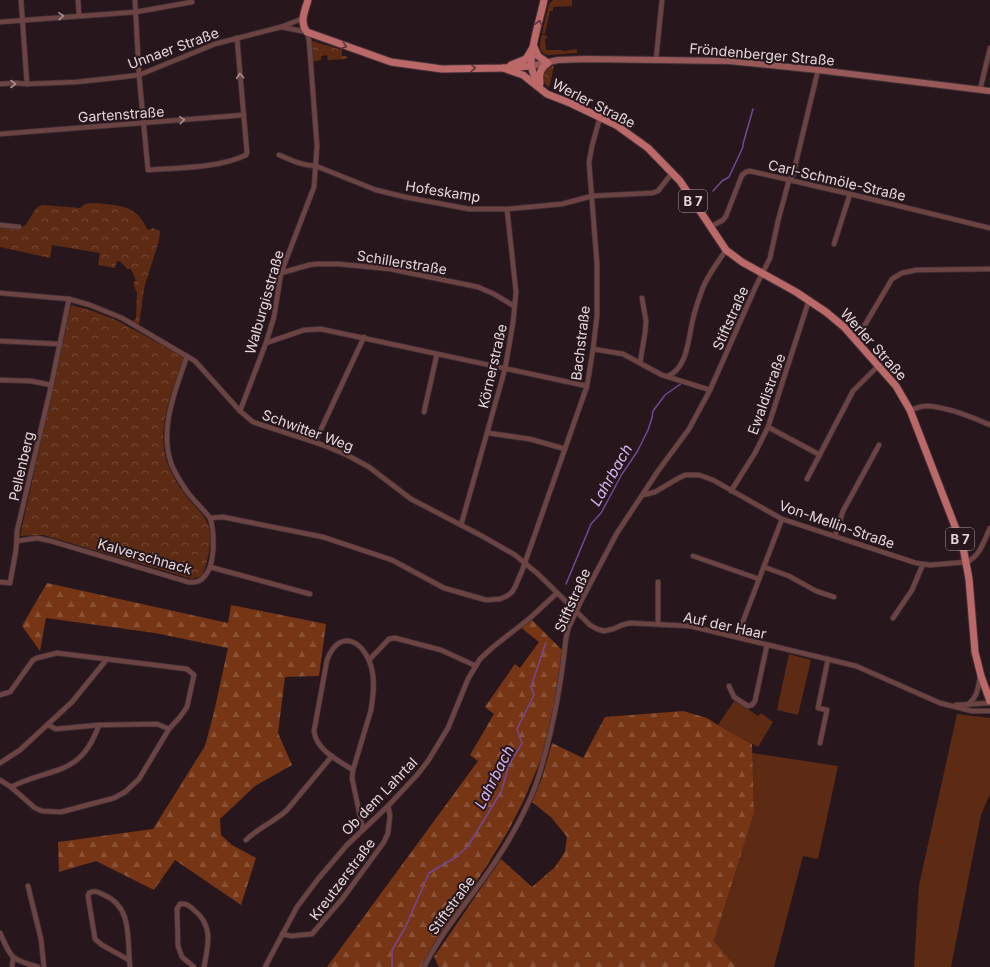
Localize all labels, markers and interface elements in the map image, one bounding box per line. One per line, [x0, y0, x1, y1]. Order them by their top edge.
one-way arrow [58, 12, 64, 21]
one-way arrow [534, 20, 542, 26]
street label: Unnaer Straße [125, 24, 221, 72]
street label: Fröndenberger Straße [689, 39, 835, 69]
one-way arrow [340, 41, 347, 49]
one-way arrow [470, 64, 476, 72]
one-way arrow [236, 73, 245, 79]
street label: Werler Straße [550, 75, 638, 131]
one-way arrow [10, 80, 16, 88]
street label: Gartenstraße [77, 103, 165, 125]
one-way arrow [179, 116, 185, 125]
street label: Carl-Schmöle-Straße [766, 156, 908, 204]
street label: Hofeskamp [404, 177, 482, 205]
road number: B 7 [679, 190, 707, 212]
street label: Schillerstraße [356, 247, 448, 277]
street label: Walburgisstraße [241, 248, 287, 356]
street label: Stiftstraße [708, 283, 752, 353]
street label: Bachstraße [567, 305, 593, 381]
street label: Werler Straße [837, 305, 911, 383]
street label: Körnerstraße [474, 322, 510, 410]
street label: Ewaldistraße [743, 351, 789, 437]
street label: Schwitter Weg [260, 406, 356, 454]
street label: Pellenberg [5, 430, 37, 502]
water label: Lahrbach [586, 441, 636, 509]
street label: Von-Mellin-Straße [777, 496, 897, 552]
road number: B 7 [946, 528, 974, 550]
street label: Kalverschnack [96, 534, 194, 578]
street label: Stiftstraße [550, 565, 594, 635]
street label: Auf der Haar [682, 608, 768, 642]
water label: Lahrbach [470, 742, 518, 812]
street label: Ob dem Lahrtal [338, 754, 420, 838]
street label: Kreutzerstraße [306, 835, 378, 923]
street label: Stiftstraße [424, 872, 478, 938]

